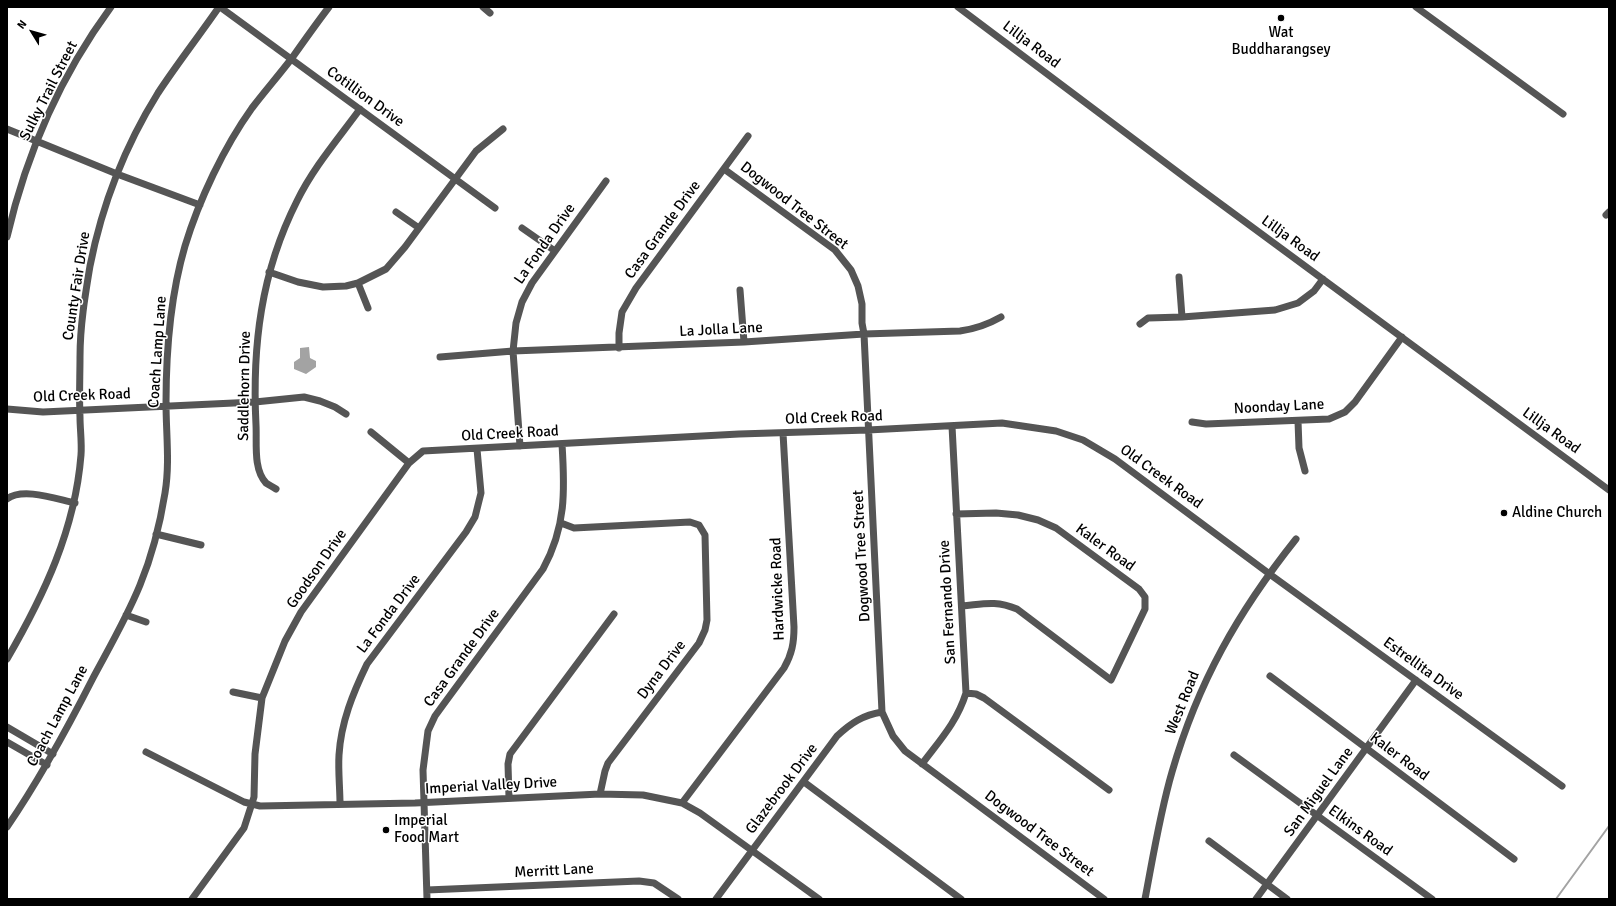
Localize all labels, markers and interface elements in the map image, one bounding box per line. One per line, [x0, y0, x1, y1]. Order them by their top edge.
north arrow [12, 12, 52, 52]
marker: Wat Buddharangsey [1276, 13, 1286, 23]
text: N [15, 18, 30, 31]
street label: Lillja Road [999, 18, 1063, 72]
place label: Wat Buddharangsey [1232, 24, 1330, 59]
street label: Sulky Trail Street [16, 38, 82, 144]
street label: Cotillion Drive [323, 63, 407, 131]
street label: Dogwood Tree Street [736, 158, 852, 254]
street label: Casa Grande Drive [621, 177, 705, 283]
street label: La Fonda Drive [511, 200, 579, 288]
street label: Lillja Road [1257, 212, 1323, 266]
street label: County Fair Drive [59, 230, 95, 342]
street label: Coach Lamp Lane [145, 295, 171, 409]
street label: La Jolla Lane [679, 319, 763, 341]
street label: Saddlehorn Drive [235, 331, 255, 441]
street label: Old Creek Road [33, 385, 131, 407]
street label: Noonday Lane [1233, 396, 1325, 418]
street label: Lillja Road [1518, 404, 1584, 458]
street label: Old Creek Road [785, 407, 883, 429]
street label: Old Creek Road [461, 422, 559, 446]
street label: Old Creek Road [1116, 441, 1206, 513]
street label: Dogwood Tree Street [850, 490, 874, 622]
place label: Aldine Church [1512, 504, 1602, 522]
marker: Aldine Church [1499, 508, 1509, 518]
street label: Kaler Road [1072, 520, 1138, 576]
street label: Goodson Drive [283, 526, 351, 612]
street label: Hardwicke Road [767, 537, 789, 641]
street label: San Fernando Drive [936, 539, 960, 665]
street label: La Fonda Drive [353, 571, 425, 657]
street label: Casa Grande Drive [420, 605, 504, 711]
street label: Estrellita Drive [1379, 634, 1467, 704]
street label: Dyna Drive [634, 637, 690, 703]
street label: Coach Lamp Lane [24, 662, 92, 770]
street label: West Road [1162, 669, 1204, 737]
street label: Kaler Road [1366, 729, 1432, 785]
street label: Glazebrook Drive [742, 740, 822, 838]
street label: San Miguel Lane [1281, 744, 1357, 840]
street label: Imperial Valley Drive [424, 774, 558, 798]
street label: Dogwood Tree Street [981, 787, 1097, 881]
street label: Elkins Road [1325, 802, 1395, 860]
place label: Imperial Food Mart [394, 812, 459, 847]
marker: Imperial Food Mart [381, 825, 391, 835]
street label: Merritt Lane [514, 860, 594, 882]

